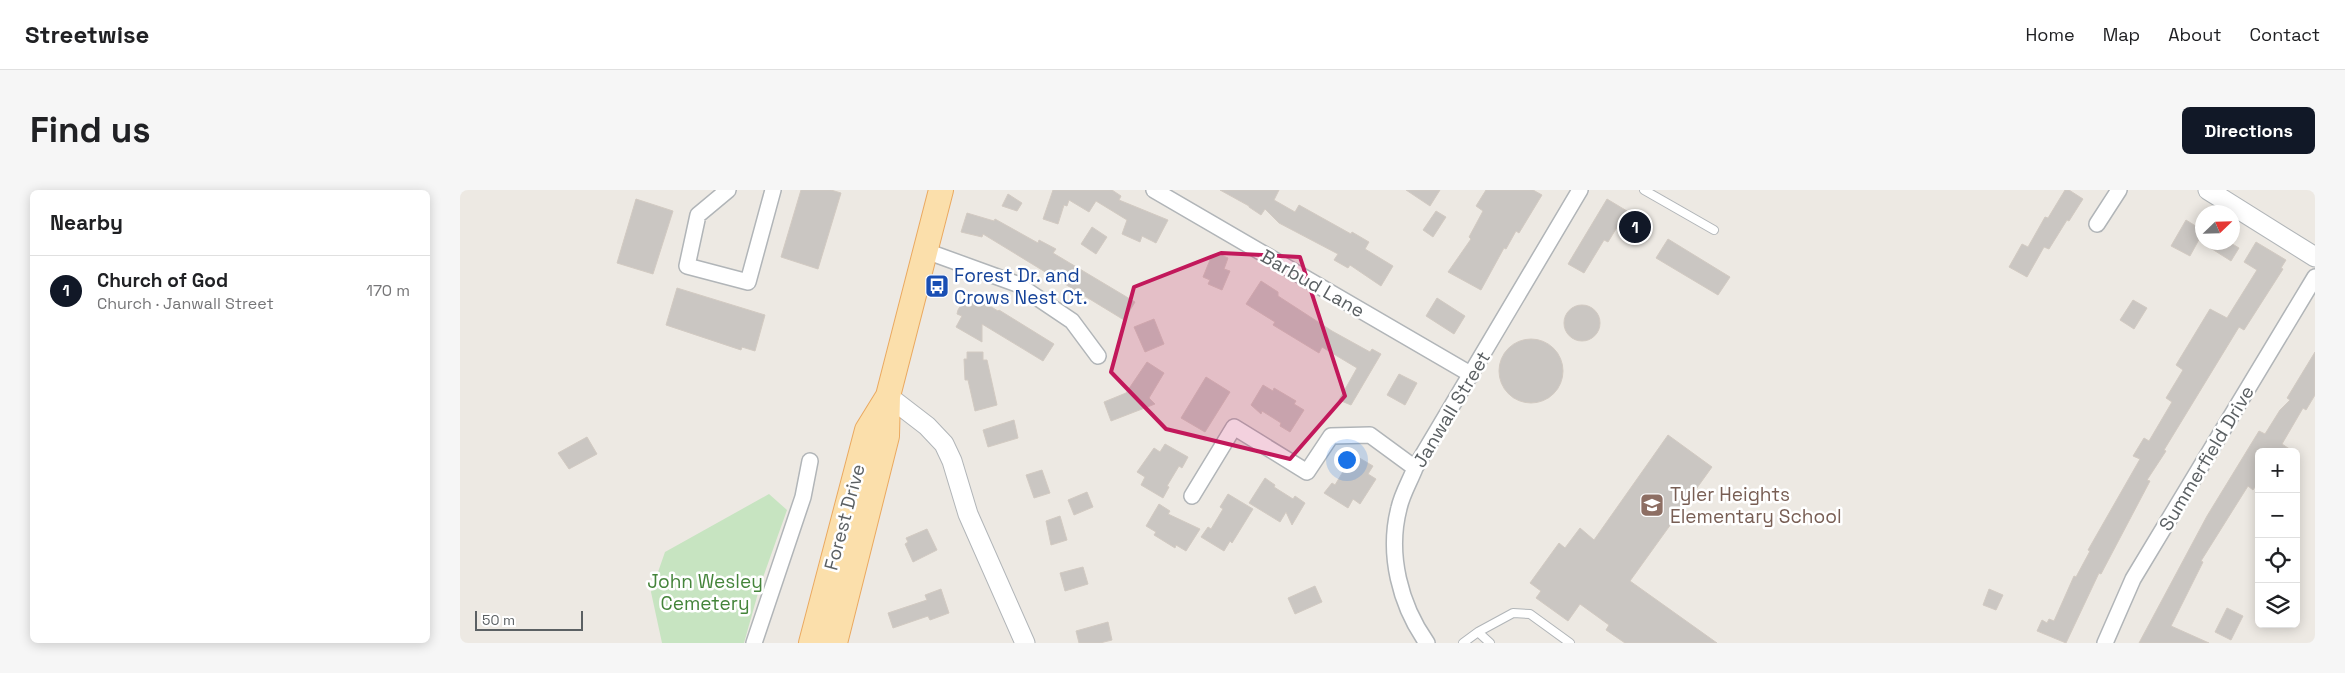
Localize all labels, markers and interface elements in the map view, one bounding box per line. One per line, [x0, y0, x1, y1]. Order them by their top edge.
text: Streetwise [25, 19, 149, 50]
text: Home [2026, 23, 2075, 46]
text: Map [2103, 23, 2140, 46]
text: About [2168, 23, 2222, 46]
text: Contact [2250, 23, 2320, 46]
button: Directions [2182, 107, 2315, 154]
text: Find us [30, 108, 151, 152]
north arrow [2195, 205, 2240, 250]
pin: 1 [1619, 208, 1651, 246]
text: Nearby [50, 209, 123, 236]
street label: Barbud Lane [1256, 244, 1369, 323]
place label: Forest Dr. and Crows Nest Ct. [954, 263, 1088, 310]
text: Church of God [97, 268, 228, 293]
bus stop icon: Forest Dr. and Crows Nest Ct. [924, 273, 950, 299]
text: 1 [62, 280, 70, 301]
text: 170 m [366, 280, 410, 301]
text: Church · Janwall Street [97, 293, 274, 314]
street label: Janwall Street [1407, 346, 1496, 472]
street label: Summerfield Drive [2153, 381, 2260, 536]
your location [1334, 447, 1360, 473]
map controls [2255, 448, 2300, 628]
button: + [2255, 448, 2300, 493]
street label: Forest Drive [818, 461, 871, 573]
place label: Tyler Heights Elementary School [1670, 482, 1842, 529]
school or university icon: Tyler Heights Elementary School [1639, 492, 1665, 518]
button: − [2255, 493, 2300, 538]
button: locate [2255, 538, 2300, 583]
park label: John Wesley Cemetery [647, 569, 763, 616]
button: layers [2255, 583, 2300, 628]
scale bar [475, 608, 582, 631]
text: 50 m [482, 611, 515, 629]

